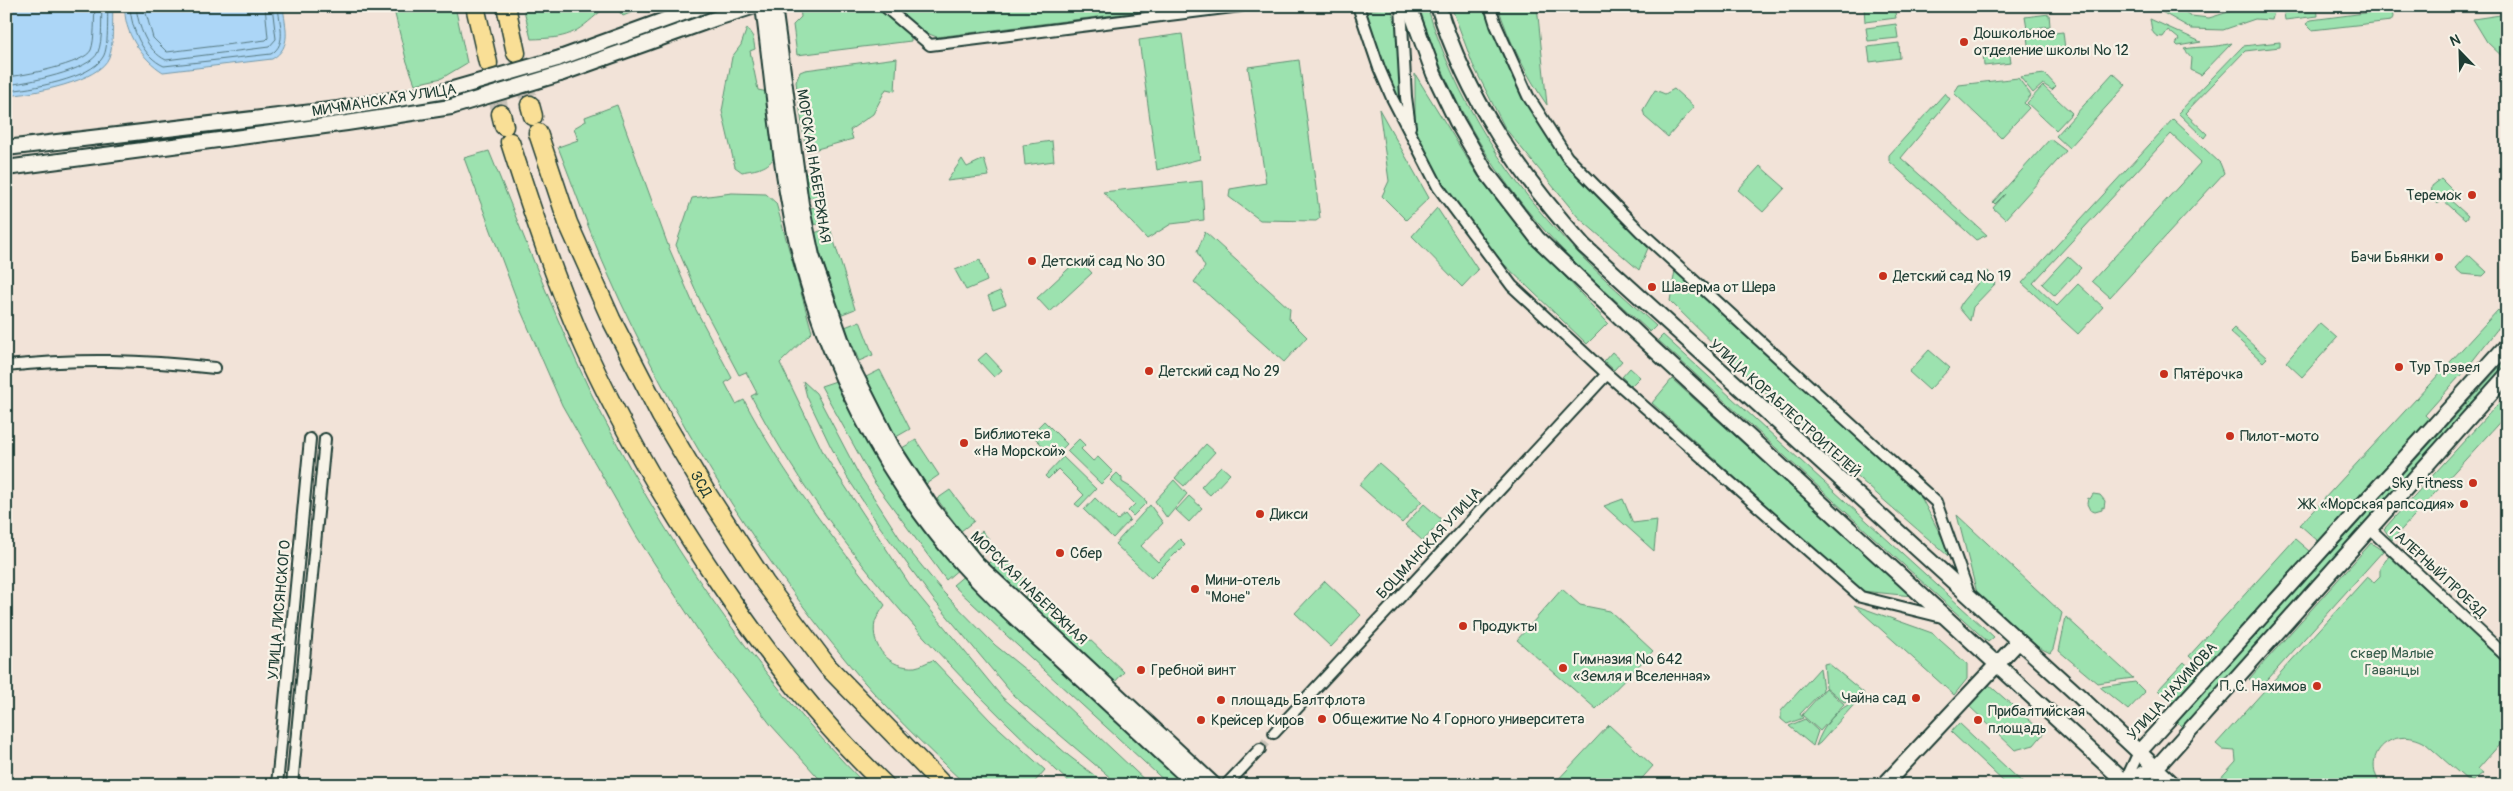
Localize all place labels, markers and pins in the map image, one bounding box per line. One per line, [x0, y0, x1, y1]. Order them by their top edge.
place label: Дошкольное отделение школы № 12 [1973, 24, 2129, 60]
marker: Дошкольное отделение школы № 12 [1958, 36, 1970, 48]
place label: Теремок [2406, 186, 2462, 205]
marker: Теремок [2466, 189, 2478, 201]
place label: Бачи Бьянки [2351, 248, 2429, 267]
marker: Бачи Бьянки [2433, 251, 2445, 263]
place label: Детский сад № 30 [1041, 252, 1165, 271]
marker: Детский сад № 30 [1026, 255, 1038, 267]
place label: Детский сад № 19 [1892, 267, 2011, 286]
marker: Детский сад № 19 [1877, 270, 1889, 282]
place label: Шаверма от Шера [1662, 278, 1776, 297]
marker: Шаверма от Шера [1646, 281, 1658, 293]
place label: Тур Трэвел [2409, 358, 2480, 377]
marker: Тур Трэвел [2393, 361, 2405, 373]
place label: Детский сад № 29 [1158, 362, 1280, 381]
marker: Детский сад № 29 [1143, 365, 1155, 377]
place label: Пятёрочка [2174, 365, 2243, 384]
marker: Пятёрочка [2158, 368, 2170, 380]
place label: Библиотека «На Морской» [974, 425, 1066, 461]
place label: Пилот-мото [2240, 427, 2319, 446]
marker: Пилот-мото [2224, 430, 2236, 442]
marker: Библиотека «На Морской» [958, 437, 970, 449]
place label: Sky Fitness [2391, 474, 2463, 493]
marker: Sky Fitness [2467, 477, 2479, 489]
place label: ЖК «Морская рапсодия» [2297, 495, 2454, 514]
marker: ЖК «Морская рапсодия» [2458, 498, 2470, 510]
place label: Дикси [1269, 505, 1308, 524]
marker: Дикси [1254, 508, 1266, 520]
place label: Сбер [1070, 544, 1102, 563]
marker: Сбер [1054, 547, 1066, 559]
place label: Мини-отель "Моне" [1205, 571, 1281, 607]
marker: Мини-отель "Моне" [1189, 583, 1201, 595]
place label: Продукты [1473, 617, 1537, 636]
marker: Продукты [1457, 620, 1469, 632]
place label: Гимназия № 642 «Земля и Вселенная» [1573, 650, 1711, 686]
place label: Гребной винт [1151, 661, 1237, 680]
marker: Гимназия № 642 «Земля и Вселенная» [1557, 662, 1569, 674]
marker: Гребной винт [1135, 664, 1147, 676]
place label: П. С. Нахимов [2220, 677, 2307, 696]
marker: П. С. Нахимов [2311, 680, 2323, 692]
place label: Чайна сад [1842, 689, 1906, 708]
place label: площадь Балтфлота [1231, 691, 1365, 710]
marker: Чайна сад [1910, 692, 1922, 704]
marker: площадь Балтфлота [1215, 694, 1227, 706]
place label: Прибалтийская площадь [1988, 702, 2085, 738]
place label: Общежитие № 4 Горного университета [1332, 710, 1585, 729]
place label: Крейсер Киров [1211, 711, 1304, 730]
marker: Общежитие № 4 Горного университета [1316, 713, 1328, 725]
marker: Крейсер Киров [1195, 714, 1207, 726]
marker: Прибалтийская площадь [1972, 714, 1984, 726]

